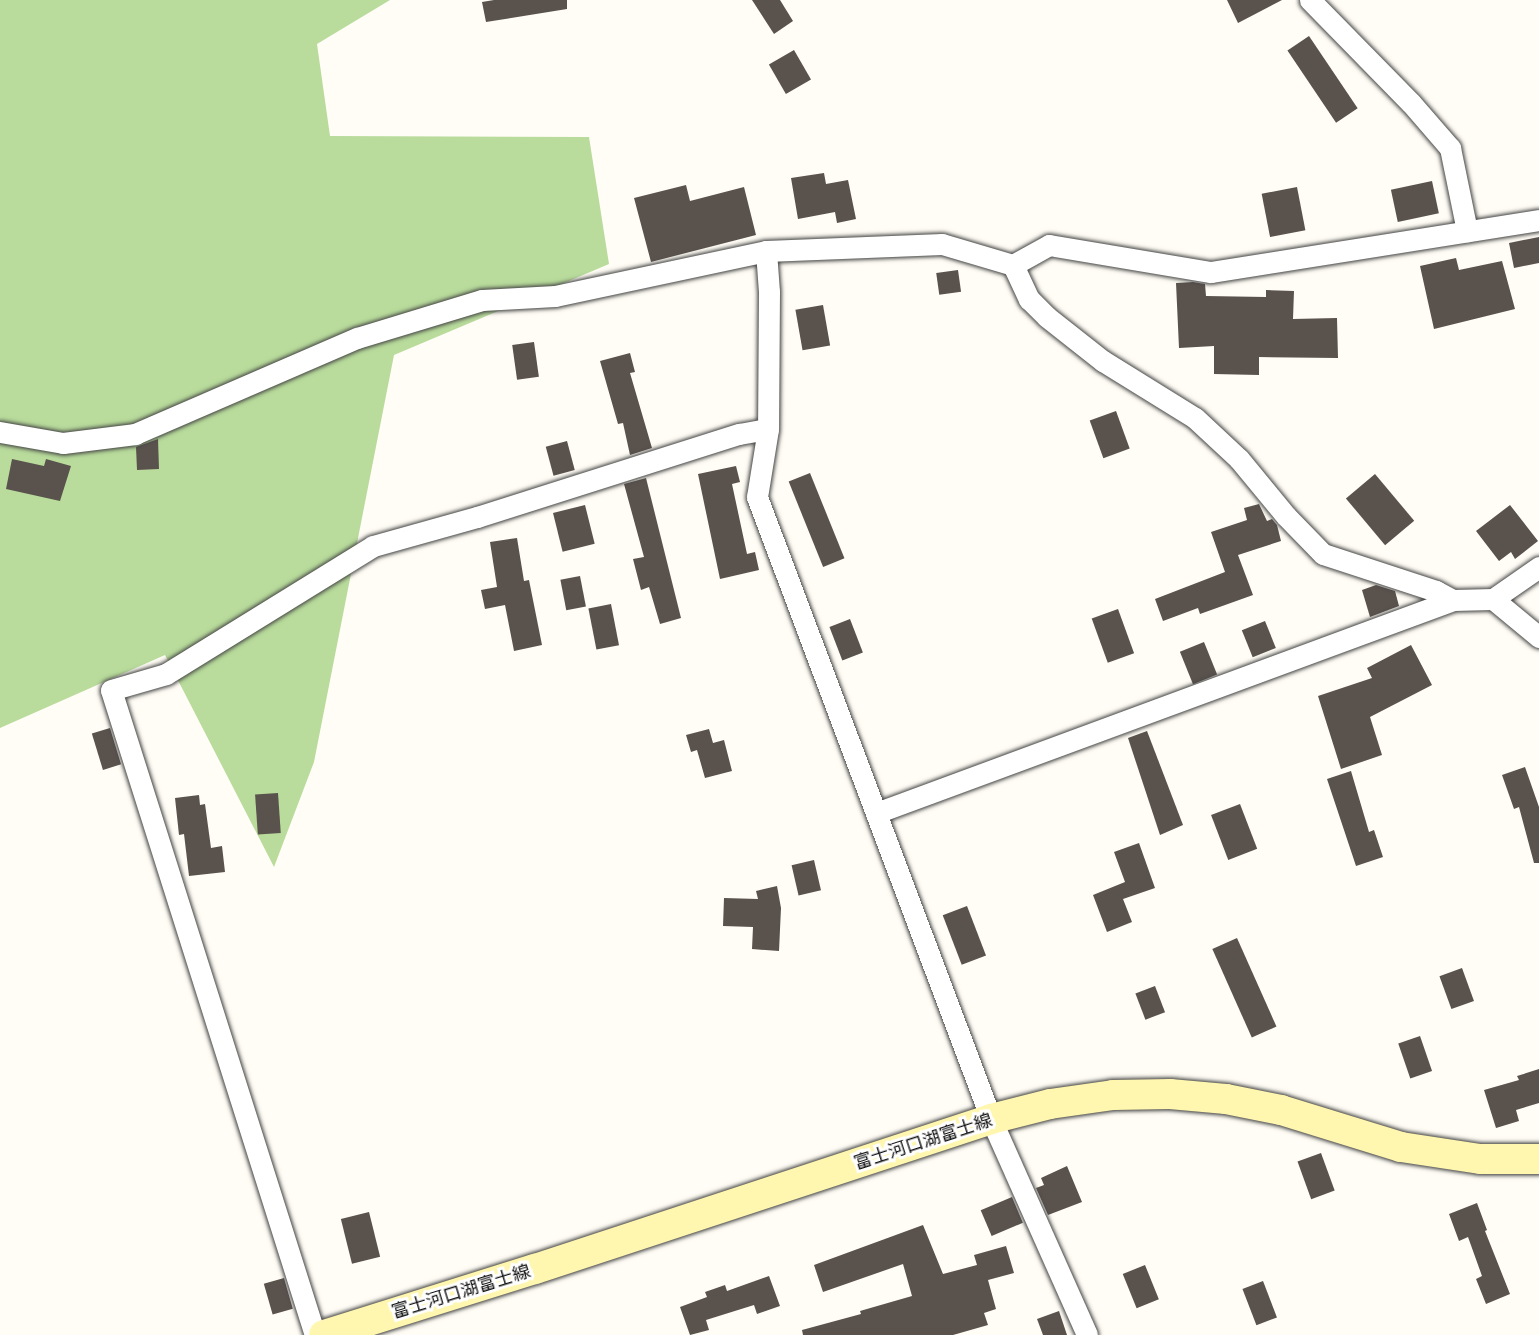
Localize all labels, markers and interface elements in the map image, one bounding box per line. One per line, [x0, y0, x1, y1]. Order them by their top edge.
street label: 富士河口湖富士線 [851, 1109, 995, 1175]
street label: 富士河口湖富士線 [389, 1261, 533, 1323]

